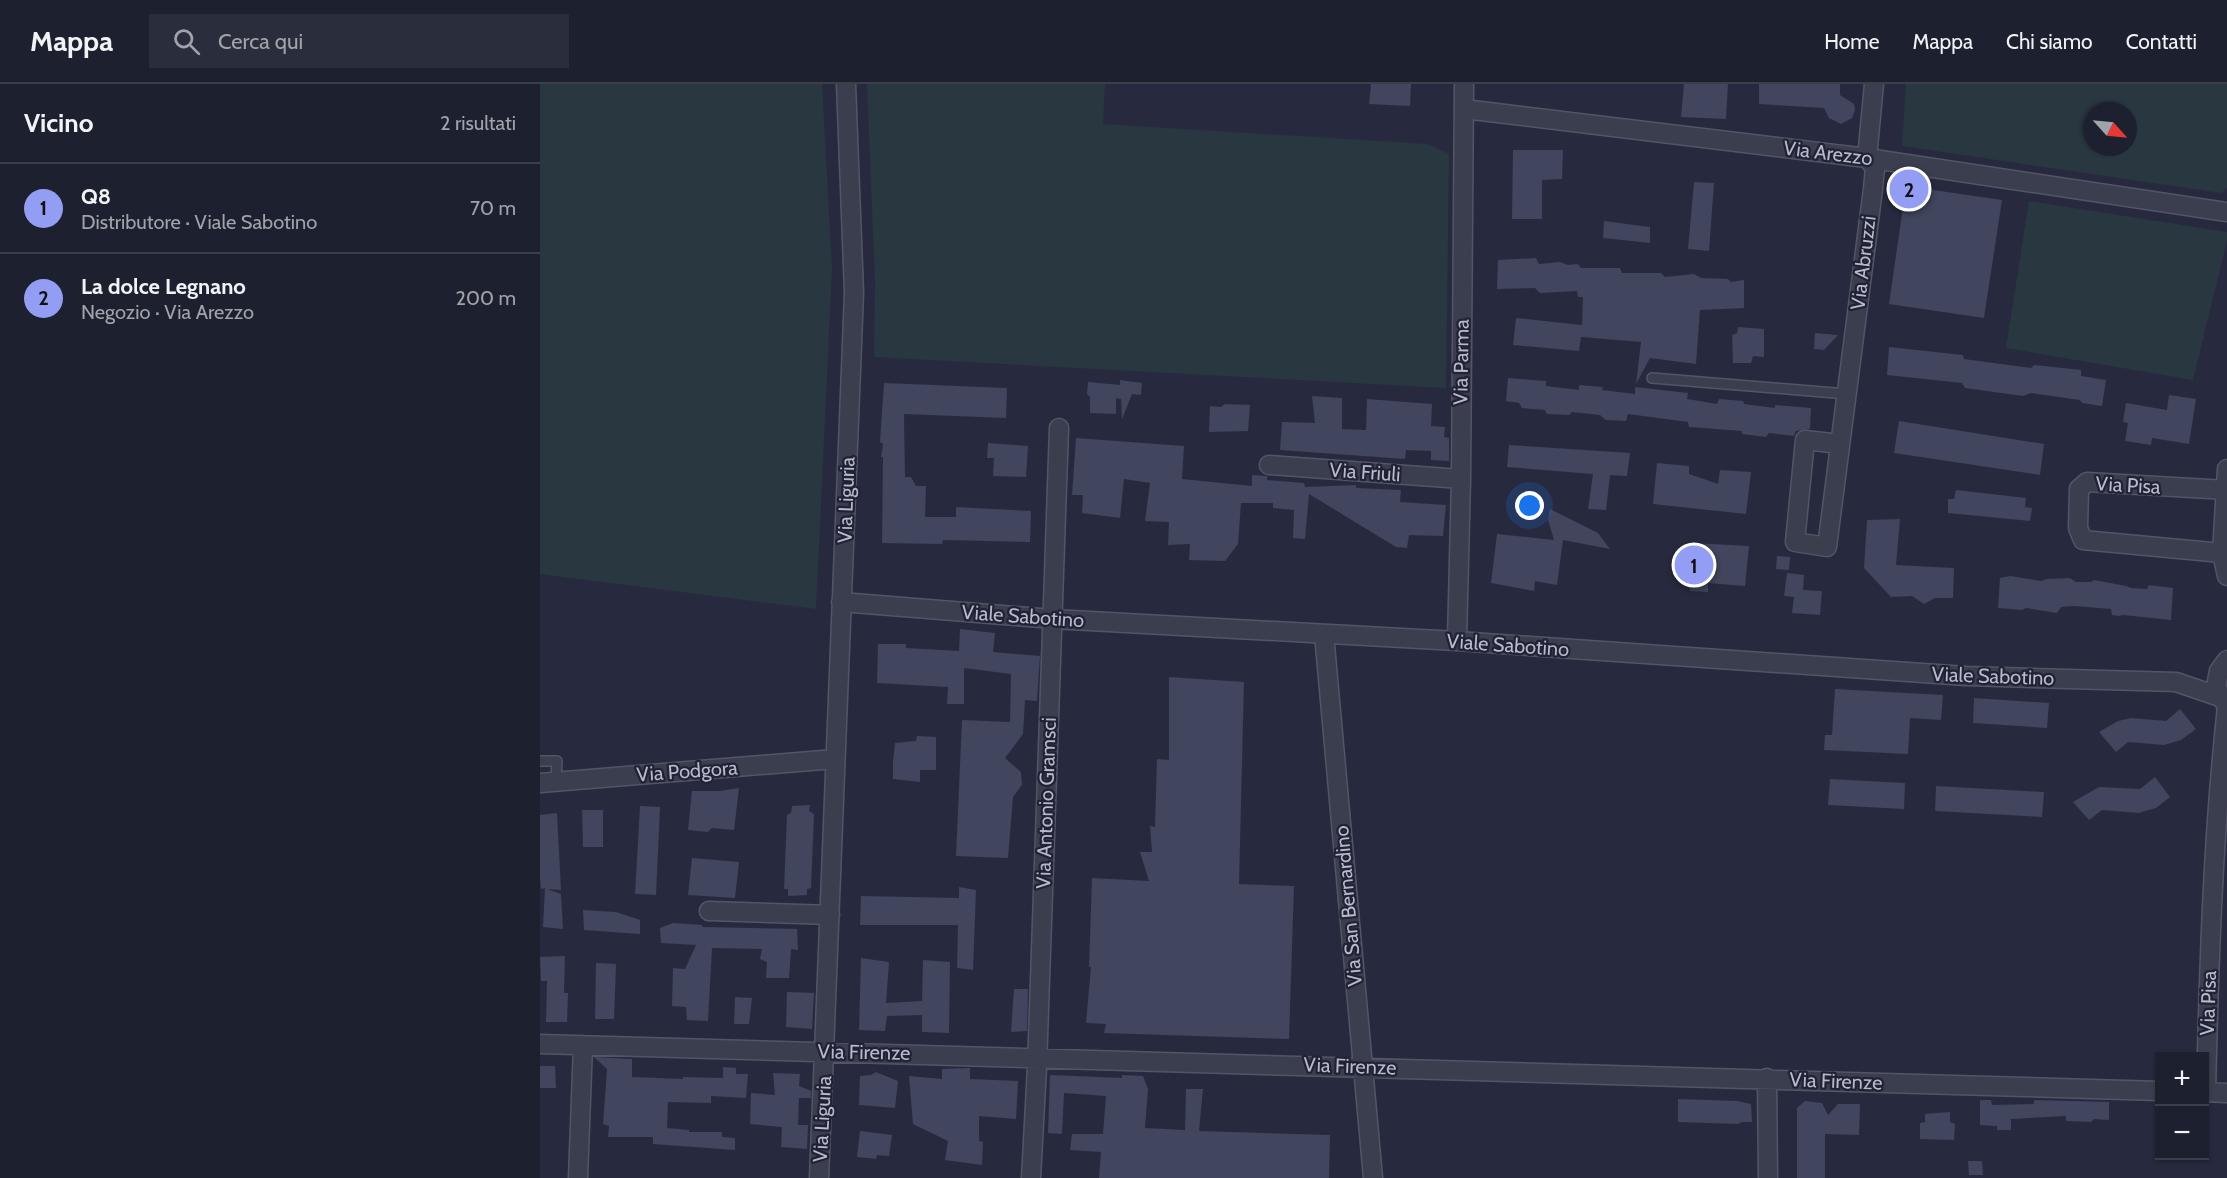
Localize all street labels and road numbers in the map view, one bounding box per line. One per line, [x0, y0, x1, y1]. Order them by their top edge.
street label: Via Arezzo [1782, 136, 1874, 170]
street label: Via Abruzzi [1845, 215, 1881, 311]
street label: Via Parma [1448, 319, 1474, 405]
street label: Via Liguria [833, 456, 860, 544]
street label: Via Friuli [1329, 458, 1401, 486]
street label: Via Pisa [2095, 471, 2161, 499]
street label: Viale Sabotino [961, 600, 1085, 632]
street label: Viale Sabotino [1446, 629, 1570, 661]
street label: Viale Sabotino [1931, 662, 2055, 690]
street label: Via Antonio Gramsci [1031, 717, 1061, 889]
street label: Via Podgora [636, 755, 739, 787]
street label: Via San Bernardino [1329, 825, 1367, 987]
street label: Via Pisa [2195, 970, 2221, 1036]
street label: Via Firenze [817, 1039, 911, 1065]
street label: Via Firenze [1303, 1052, 1397, 1080]
street label: Via Firenze [1789, 1067, 1883, 1095]
street label: Via Liguria [808, 1075, 836, 1163]

